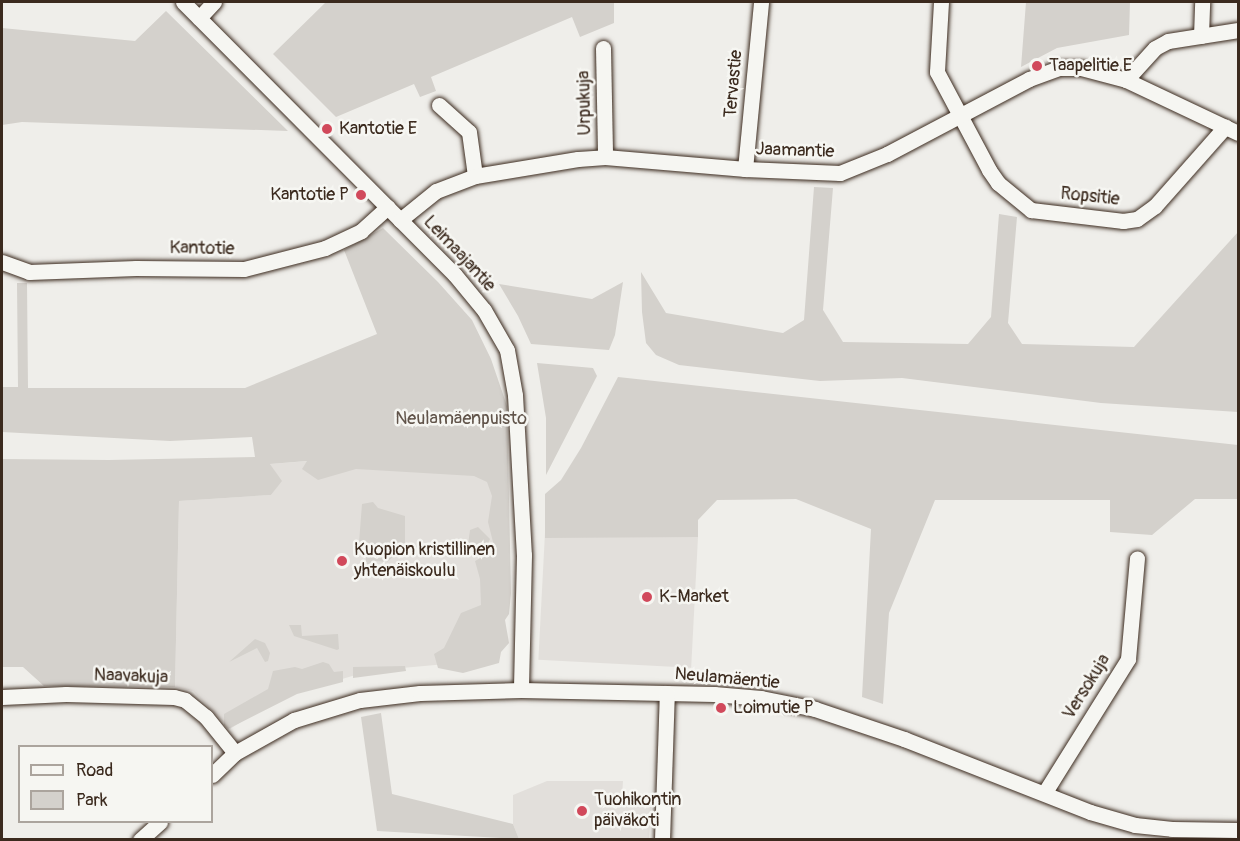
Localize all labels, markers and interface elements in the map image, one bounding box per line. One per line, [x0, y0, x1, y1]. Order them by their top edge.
street label: Tervastie [720, 49, 748, 119]
place label: Taapelitie E [1049, 55, 1132, 77]
marker: Taapelitie E [1030, 59, 1044, 73]
street label: Urpukuja [574, 70, 596, 136]
place label: Kantotie E [339, 118, 417, 140]
marker: Kantotie E [320, 122, 334, 136]
street label: Jaamantie [755, 139, 835, 163]
street label: Ropsitie [1059, 183, 1121, 211]
place label: Kantotie P [270, 184, 349, 206]
marker: Kantotie P [354, 188, 368, 202]
street label: Leimaajantie [418, 212, 500, 296]
street label: Kantotie [169, 238, 235, 260]
park label: Neulamäenpuisto [395, 408, 527, 430]
place label: Kuopion kristillinen yhtenäiskoulu [354, 540, 495, 582]
marker: Kuopion kristillinen yhtenäiskoulu [335, 554, 349, 568]
place label: K-Market [659, 586, 729, 608]
marker: K-Market [640, 590, 654, 604]
street label: Versokuja [1059, 650, 1115, 724]
street label: Neulamäentie [674, 664, 780, 694]
street label: Naavakuja [93, 665, 169, 689]
place label: Loimutie P [733, 697, 814, 719]
marker: Loimutie P [714, 701, 728, 715]
legend [18, 745, 213, 823]
text: Road [76, 759, 113, 782]
text: Park [76, 789, 108, 812]
place label: Tuohikontin päiväkoti [594, 790, 681, 832]
marker: Tuohikontin päiväkoti [575, 804, 589, 818]

